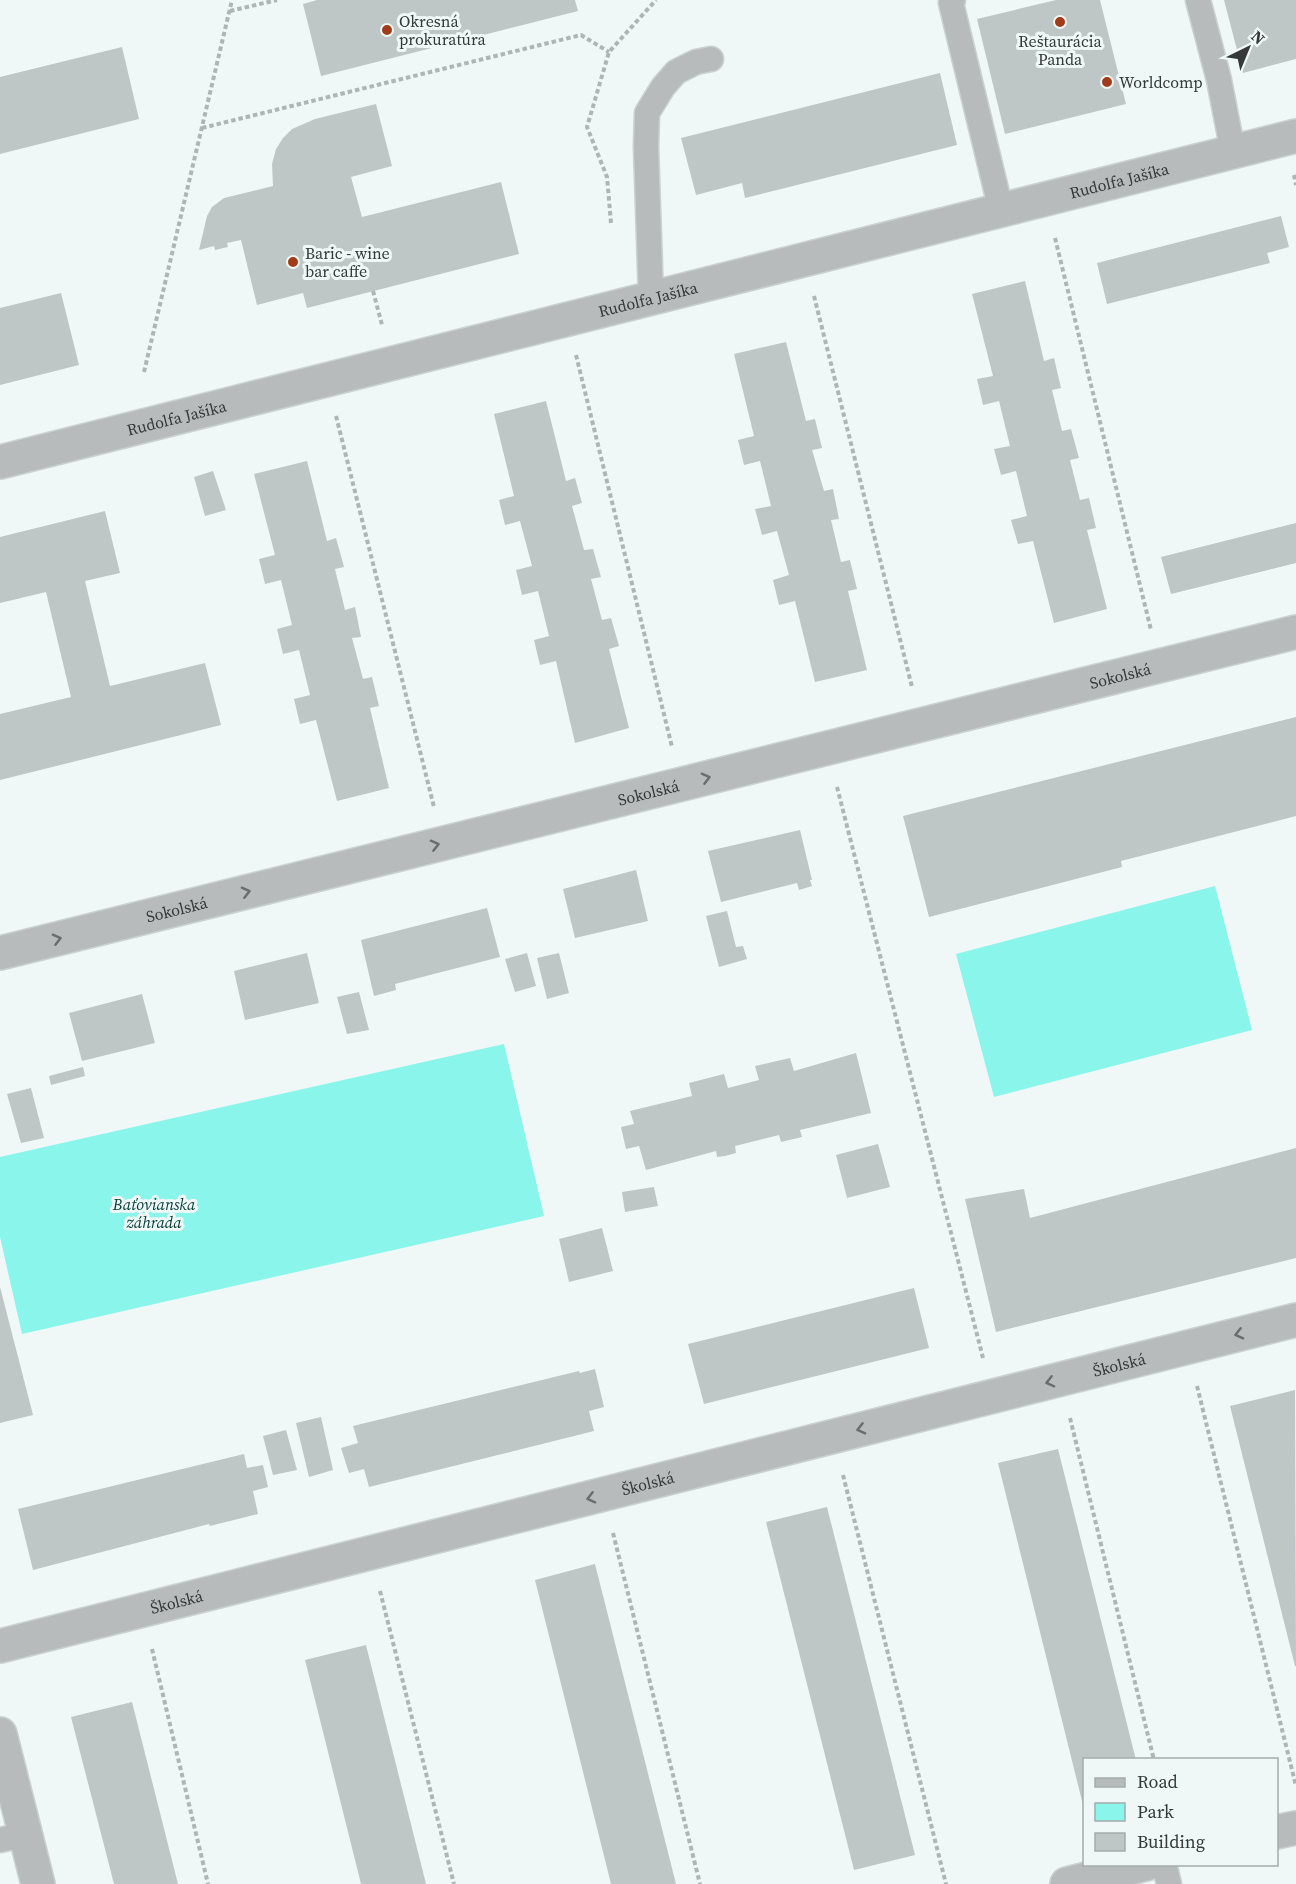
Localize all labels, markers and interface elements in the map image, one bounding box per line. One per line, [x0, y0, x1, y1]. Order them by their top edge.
place label: Okresná prokuratúra [399, 10, 486, 50]
marker: Reštaurácia Panda [1053, 15, 1067, 29]
north arrow [1218, 18, 1278, 78]
marker: Okresná prokuratúra [380, 23, 394, 37]
text: N [1246, 25, 1270, 49]
place label: Reštaurácia Panda [1018, 30, 1103, 70]
place label: Worldcomp [1119, 71, 1203, 93]
marker: Worldcomp [1100, 75, 1114, 89]
street label: Rudolfa Jašíka [1067, 157, 1172, 204]
place label: Baric - wine bar caffe [305, 242, 390, 282]
marker: Baric - wine bar caffe [286, 255, 300, 269]
street label: Rudolfa Jašíka [596, 276, 701, 322]
street label: Rudolfa Jašíka [124, 394, 229, 441]
street label: Sokolská [1087, 657, 1154, 694]
one-way arrow [701, 773, 711, 786]
street label: Sokolská [615, 774, 682, 811]
one-way arrow [430, 840, 440, 853]
one-way arrow [241, 887, 251, 900]
street label: Sokolská [144, 891, 210, 927]
one-way arrow [52, 934, 62, 947]
park label: Baťovianska záhrada [112, 1193, 196, 1233]
one-way arrow [1234, 1327, 1244, 1340]
street label: Školská [1090, 1347, 1149, 1382]
one-way arrow [1045, 1374, 1055, 1387]
one-way arrow [856, 1422, 866, 1435]
street label: Školská [619, 1466, 677, 1500]
one-way arrow [586, 1490, 596, 1503]
street label: Školská [148, 1584, 206, 1619]
legend [1083, 1758, 1278, 1866]
text: Road [1137, 1769, 1178, 1794]
text: Park [1137, 1799, 1174, 1824]
text: Building [1137, 1829, 1205, 1854]

